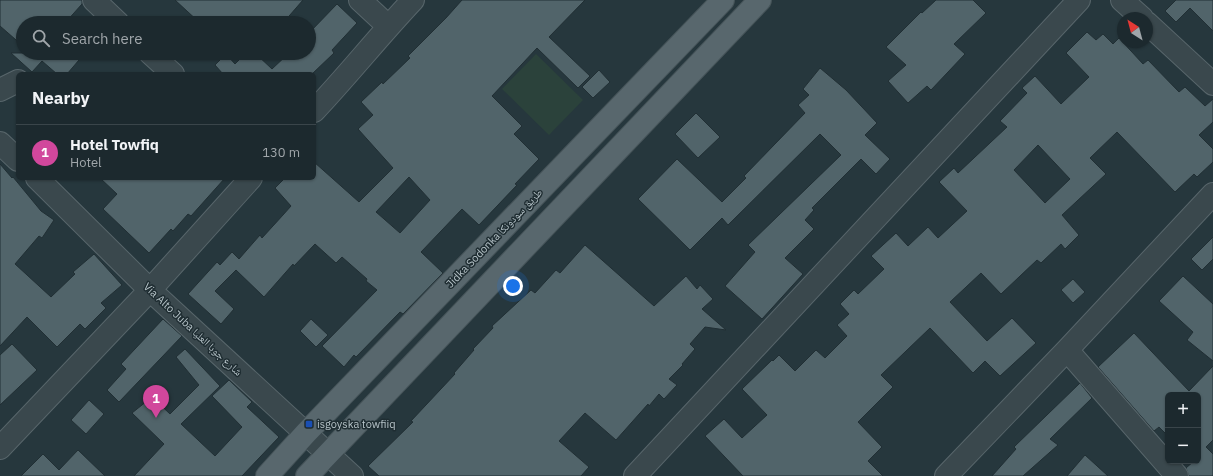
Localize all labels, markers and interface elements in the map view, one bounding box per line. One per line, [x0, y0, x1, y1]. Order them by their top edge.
north arrow [1117, 12, 1153, 48]
search box [16, 16, 316, 60]
icon: search [30, 27, 52, 49]
text: Search here [62, 29, 142, 48]
text: Nearby [32, 87, 90, 109]
text: Hotel Towfiq [70, 135, 159, 154]
text: 1 [41, 144, 49, 161]
text: 130 m [262, 144, 300, 161]
text: Hotel [70, 154, 102, 171]
street label: Jidka Sodonka طريق سودونكا [443, 185, 545, 291]
your location [503, 276, 523, 296]
street label: Via Alto Juba شارع جوبا العليا [141, 279, 245, 379]
pin: 1 [143, 385, 169, 418]
map controls [1165, 392, 1201, 464]
button: + [1165, 392, 1201, 428]
place label: isgoyska towfiiq [317, 417, 396, 431]
marker: isgoyska towfiiq [304, 419, 314, 429]
button: − [1165, 428, 1201, 464]

